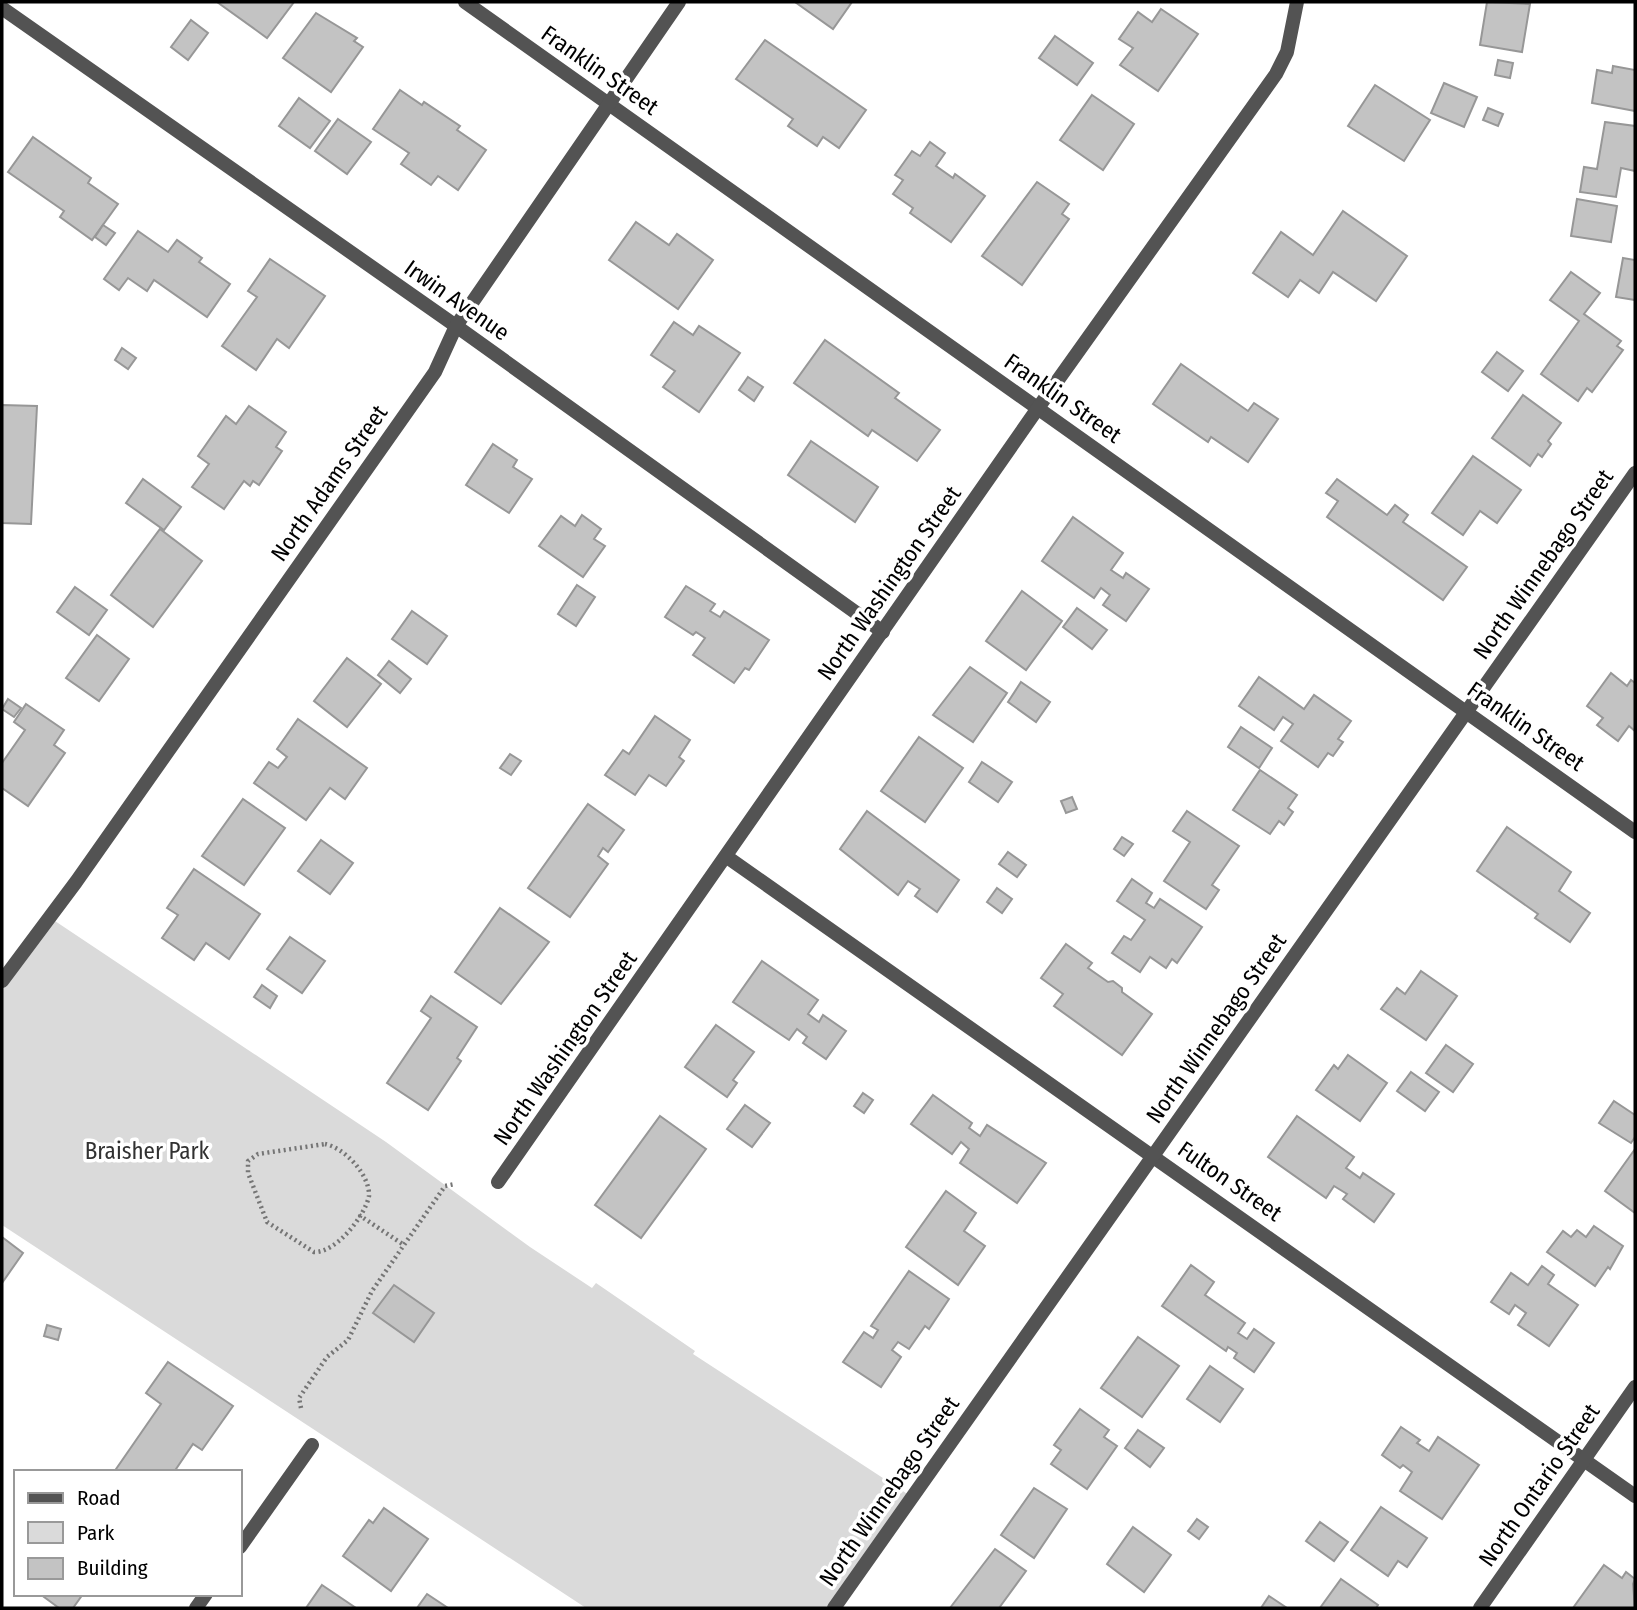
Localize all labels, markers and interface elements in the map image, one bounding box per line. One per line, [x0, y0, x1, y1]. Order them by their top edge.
street label: Franklin Street [536, 19, 664, 121]
street label: Irwin Avenue [399, 254, 515, 346]
street label: Franklin Street [999, 347, 1127, 449]
street label: North Adams Street [265, 399, 394, 567]
street label: North Winnebago Street [1467, 463, 1619, 664]
street label: North Washington Street [811, 480, 967, 686]
street label: Franklin Street [1462, 675, 1590, 777]
street label: North Winnebago Street [1140, 927, 1292, 1128]
street label: North Washington Street [487, 945, 643, 1151]
street label: Fulton Street [1173, 1135, 1288, 1227]
park label: Braisher Park [85, 1137, 210, 1165]
street label: North Winnebago Street [813, 1390, 965, 1591]
street label: North Ontario Street [1472, 1398, 1606, 1572]
legend [14, 1470, 242, 1596]
text: Road [77, 1485, 121, 1511]
text: Park [77, 1520, 115, 1546]
text: Building [77, 1555, 148, 1581]

